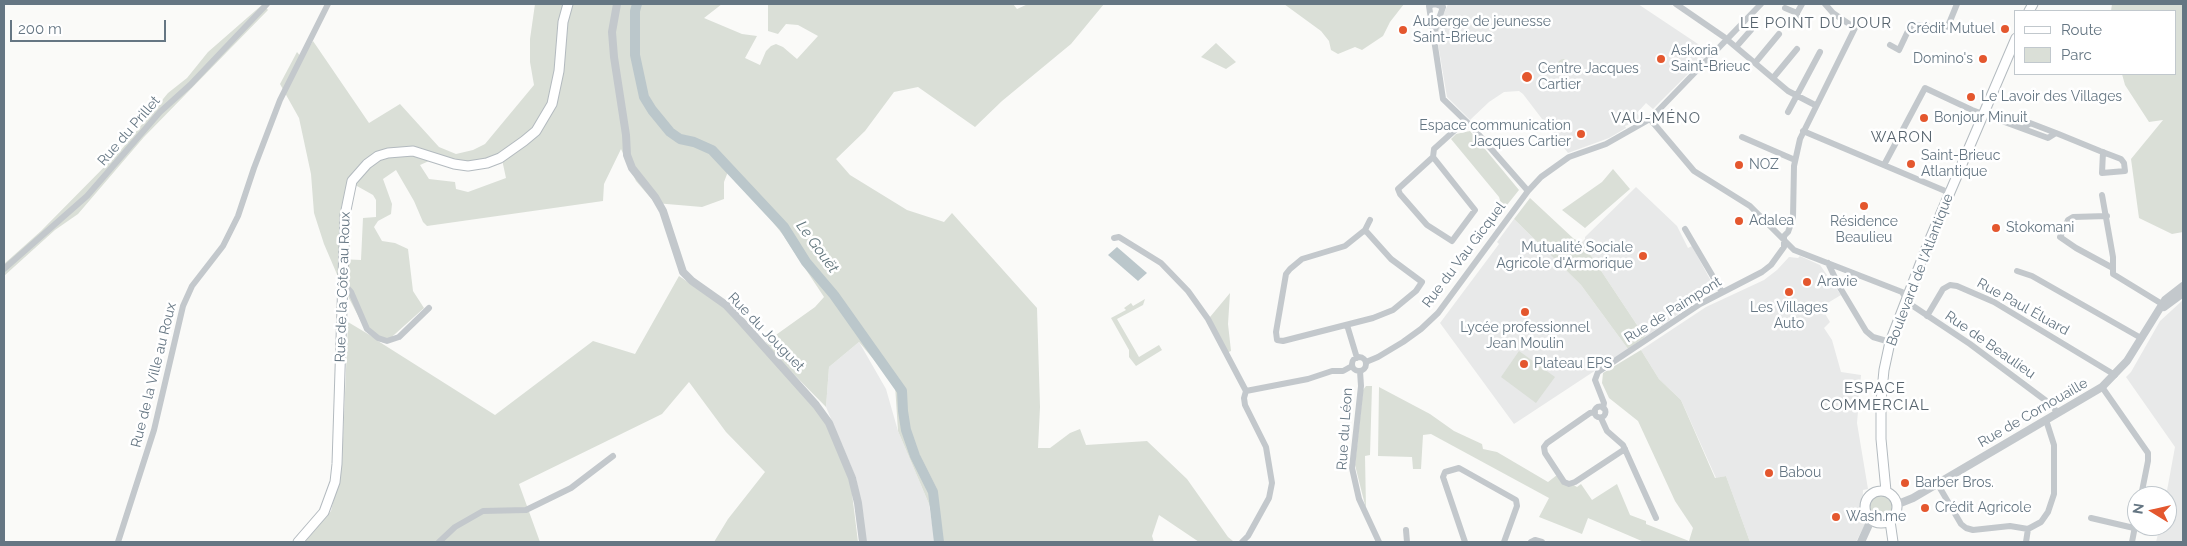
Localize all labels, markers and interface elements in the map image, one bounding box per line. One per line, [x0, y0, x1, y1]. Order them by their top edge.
scale bar [12, 10, 169, 42]
legend [2014, 10, 2177, 75]
place label: Auberge de jeunesse Saint-Brieuc [1413, 14, 1551, 46]
district label: LE POINT DU JOUR [1738, 14, 1894, 32]
text: 200 m [18, 20, 62, 38]
place label: Crédit Mutuel [1907, 21, 1995, 37]
text: Route [2061, 21, 2102, 39]
marker: Crédit Mutuel [1999, 23, 2011, 35]
marker: Auberge de jeunesse Saint-Brieuc [1397, 24, 1409, 36]
place label: Askoria Saint-Brieuc [1671, 43, 1750, 75]
text: Parc [2061, 46, 2092, 64]
place label: Domino's [1913, 51, 1973, 67]
marker: Askoria Saint-Brieuc [1655, 53, 1667, 65]
marker: Domino's [1977, 53, 1989, 65]
place label: Centre Jacques Cartier [1538, 61, 1639, 94]
marker: Centre Jacques Cartier [1520, 70, 1534, 84]
place label: Le Lavoir des Villages [1981, 89, 2122, 105]
marker: Le Lavoir des Villages [1965, 91, 1977, 103]
street label: Rue du Prillet [94, 93, 164, 169]
district label: VAU-MÉNO [1610, 109, 1702, 127]
place label: Bonjour Minuit [1934, 110, 2028, 126]
marker: Bonjour Minuit [1918, 112, 1930, 124]
place label: Espace communication Jacques Cartier [1419, 118, 1571, 150]
marker: Espace communication Jacques Cartier [1575, 128, 1587, 140]
district label: WARON [1870, 128, 1934, 146]
place label: Saint-Brieuc Atlantique [1921, 148, 2000, 180]
place label: NOZ [1749, 157, 1779, 173]
marker: Saint-Brieuc Atlantique [1905, 158, 1917, 170]
marker: NOZ [1733, 159, 1745, 171]
street label: Boulevard de l'Atlantique [1883, 191, 1957, 349]
street label: Rue du Vau Gicquel [1419, 199, 1509, 311]
marker: Résidence Beaulieu [1858, 200, 1870, 212]
street label: Rue de la Côte au Roux [332, 211, 354, 363]
place label: Adalea [1749, 213, 1794, 229]
place label: Résidence Beaulieu [1830, 214, 1898, 246]
marker: Adalea [1733, 215, 1745, 227]
water label: Le Gouët [792, 217, 842, 277]
place label: Stokomani [2006, 220, 2074, 236]
marker: Stokomani [1990, 222, 2002, 234]
place label: Mutualité Sociale Agricole d'Armorique [1496, 240, 1633, 272]
marker: Mutualité Sociale Agricole d'Armorique [1637, 250, 1649, 262]
street label: Rue de Paimpont [1621, 273, 1725, 347]
place label: Aravie [1817, 274, 1857, 290]
street label: Rue Paul Éluard [1974, 275, 2072, 339]
marker: Aravie [1801, 276, 1813, 288]
marker: Les Villages Auto [1783, 286, 1795, 298]
street label: Rue du Jouguet [724, 289, 808, 375]
place label: Les Villages Auto [1750, 300, 1828, 332]
street label: Rue de la Ville au Roux [128, 301, 180, 449]
marker: Lycée professionnel Jean Moulin [1519, 306, 1531, 318]
street label: Rue de Beaulieu [1942, 308, 2038, 382]
place label: Lycée professionnel Jean Moulin [1460, 320, 1590, 352]
place label: Plateau EPS [1534, 356, 1612, 372]
marker: Plateau EPS [1518, 358, 1530, 370]
street label: Rue de Cornouaille [1975, 375, 2091, 451]
district label: ESPACE COMMERCIAL [1819, 379, 1931, 414]
street label: Rue du Léon [1334, 387, 1356, 471]
place label: Babou [1779, 465, 1821, 481]
marker: Babou [1763, 467, 1775, 479]
place label: Barber Bros. [1915, 475, 1994, 491]
marker: Barber Bros. [1899, 477, 1911, 489]
north arrow [2127, 486, 2177, 536]
place label: Crédit Agricole [1935, 500, 2031, 516]
marker: Crédit Agricole [1919, 502, 1931, 514]
text: N [2129, 502, 2147, 515]
place label: Wash.me [1846, 509, 1906, 525]
marker: Wash.me [1830, 511, 1842, 523]

